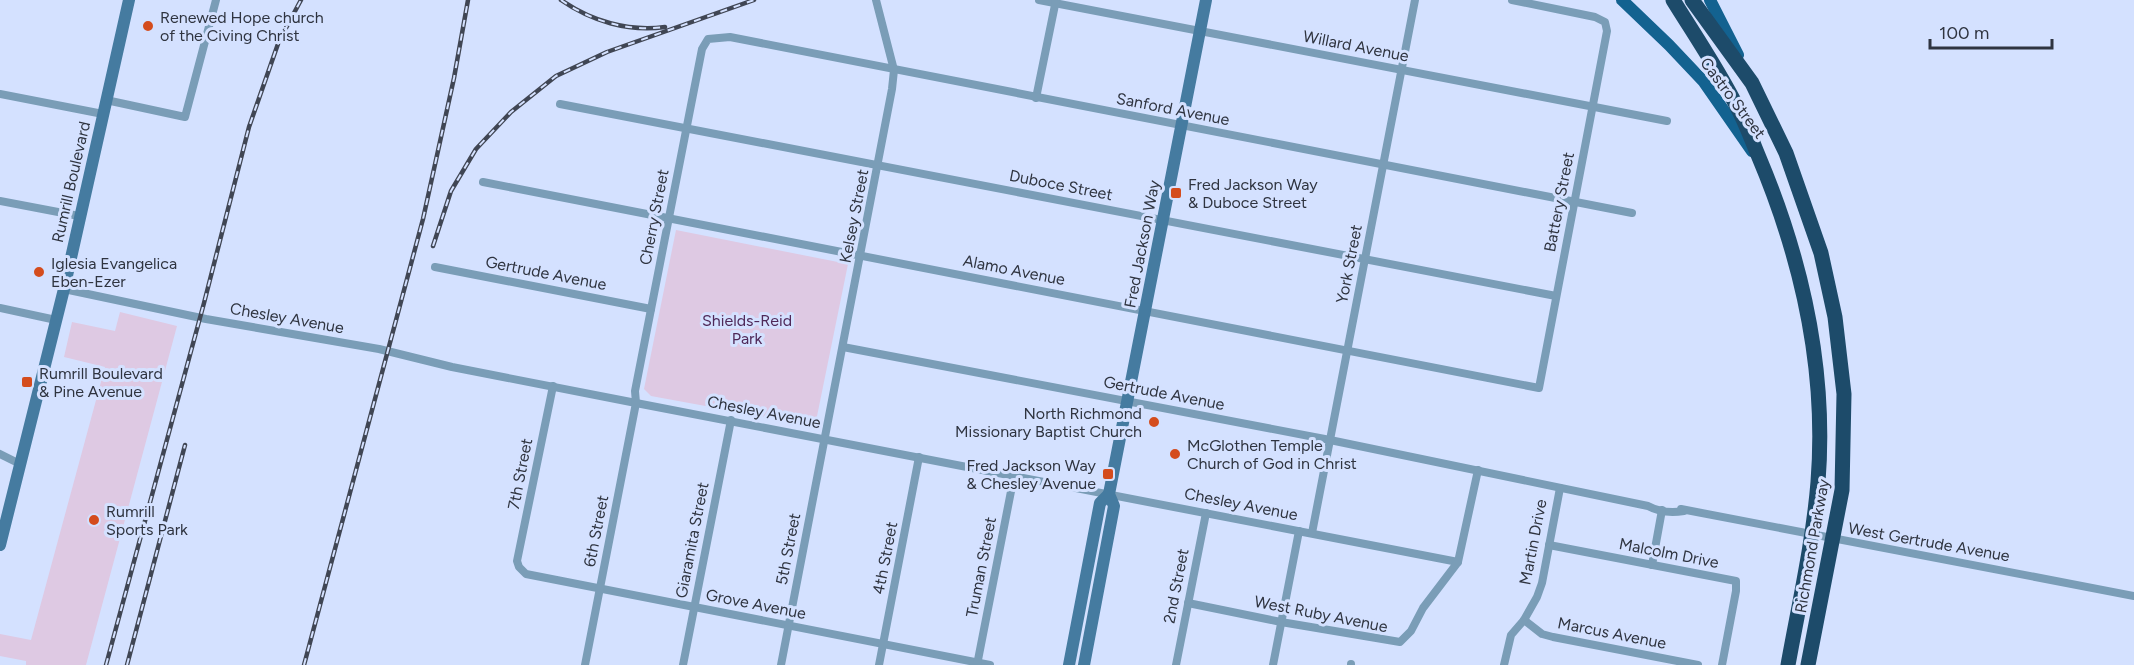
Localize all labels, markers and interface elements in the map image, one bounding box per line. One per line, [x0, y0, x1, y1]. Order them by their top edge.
place label: Renewed Hope church of the Civing Christ [160, 8, 324, 45]
scale bar [1930, 12, 2052, 50]
marker: Renewed Hope church of the Civing Christ [141, 19, 155, 33]
text: 100 m [1939, 22, 1989, 44]
street label: Willard Avenue [1302, 26, 1411, 66]
street label: Castro Street [1696, 54, 1770, 142]
street label: Sanford Avenue [1115, 89, 1231, 129]
street label: Rumrill Boulevard [48, 120, 94, 244]
street label: Battery Street [1540, 150, 1578, 254]
street label: Duboce Street [1008, 166, 1114, 204]
street label: Cherry Street [635, 167, 673, 267]
street label: Kelsey Street [836, 168, 872, 264]
place label: Fred Jackson Way & Duboce Street [1188, 175, 1318, 212]
street label: Fred Jackson Way [1120, 178, 1164, 309]
marker: Fred Jackson Way & Duboce Street [1169, 186, 1183, 200]
street label: York Street [1332, 223, 1366, 305]
street label: Alamo Avenue [961, 251, 1067, 289]
street label: Gertrude Avenue [484, 252, 608, 294]
place label: Iglesia Evangelica Eben-Ezer [51, 254, 177, 291]
marker: Iglesia Evangelica Eben-Ezer [32, 265, 46, 279]
street label: Chesley Avenue [229, 299, 346, 337]
park label: Shields-Reid Park [702, 311, 792, 348]
place label: Rumrill Boulevard & Pine Avenue [39, 364, 163, 401]
street label: Gertrude Avenue [1102, 372, 1226, 414]
marker: Rumrill Boulevard & Pine Avenue [20, 375, 34, 389]
street label: Chesley Avenue [706, 392, 823, 432]
place label: North Richmond Missionary Baptist Church [955, 404, 1142, 441]
marker: North Richmond Missionary Baptist Church [1147, 415, 1161, 429]
place label: McGlothen Temple Church of God in Christ [1187, 436, 1357, 473]
street label: 7th Street [504, 437, 536, 511]
marker: McGlothen Temple Church of God in Christ [1168, 447, 1182, 461]
place label: Fred Jackson Way & Chesley Avenue [966, 456, 1097, 493]
marker: Fred Jackson Way & Chesley Avenue [1101, 467, 1115, 481]
street label: Richmond Parkway [1791, 477, 1833, 614]
street label: Giaramita Street [671, 480, 713, 600]
street label: Chesley Avenue [1183, 484, 1300, 524]
street label: 6th Street [580, 493, 612, 569]
street label: Martin Drive [1515, 497, 1551, 586]
place label: Rumrill Sports Park [106, 502, 188, 539]
street label: 5th Street [772, 511, 804, 587]
marker: Rumrill Sports Park [87, 513, 101, 527]
street label: Truman Street [962, 515, 1000, 619]
street label: West Gertrude Avenue [1847, 518, 2012, 566]
street label: 4th Street [869, 520, 901, 596]
street label: Malcolm Drive [1617, 534, 1721, 572]
street label: 2nd Street [1159, 547, 1193, 625]
street label: Grove Avenue [704, 585, 808, 623]
street label: West Ruby Avenue [1253, 592, 1390, 636]
street label: Marcus Avenue [1556, 613, 1668, 653]

